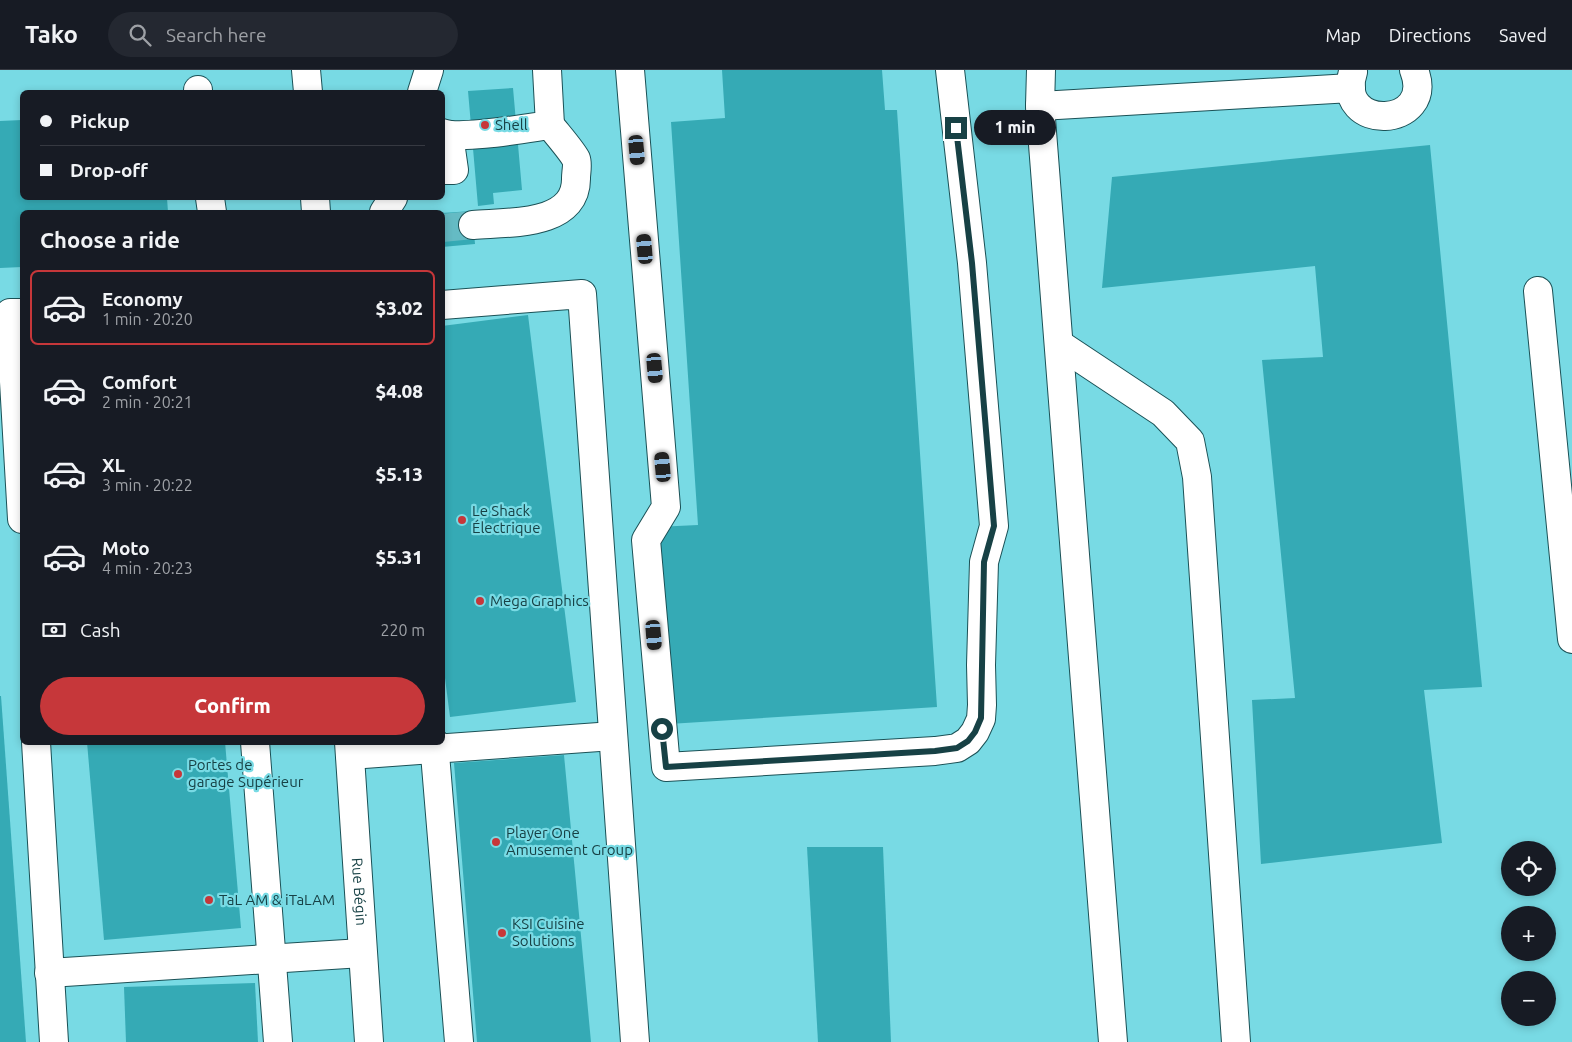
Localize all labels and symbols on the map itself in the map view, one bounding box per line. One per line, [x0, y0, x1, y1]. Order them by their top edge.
callout: 1 min [974, 110, 1056, 146]
place label: Shell [495, 116, 528, 133]
route end [945, 117, 967, 139]
marker: Shell [479, 119, 491, 131]
car [628, 134, 645, 166]
car [636, 233, 653, 265]
car [646, 352, 663, 384]
car [654, 451, 671, 483]
place label: Le Shack Électrique [472, 502, 540, 536]
marker: Le Shack Électrique [456, 514, 468, 526]
place label: Mega Graphics [490, 592, 589, 609]
marker: Mega Graphics [474, 595, 486, 607]
car [645, 619, 662, 651]
route start [651, 718, 673, 740]
place label: Portes de garage Supérieur [188, 756, 304, 790]
marker: Portes de garage Supérieur [172, 768, 184, 780]
place label: Player One Amusement Group [506, 824, 633, 858]
marker: Player One Amusement Group [490, 836, 502, 848]
street label: Rue Bégin [349, 857, 370, 926]
place label: TaL AM & iTaLAM [219, 891, 335, 908]
marker: TaL AM & iTaLAM [203, 894, 215, 906]
place label: KSI Cuisine Solutions [512, 915, 585, 949]
marker: KSI Cuisine Solutions [496, 927, 508, 939]

